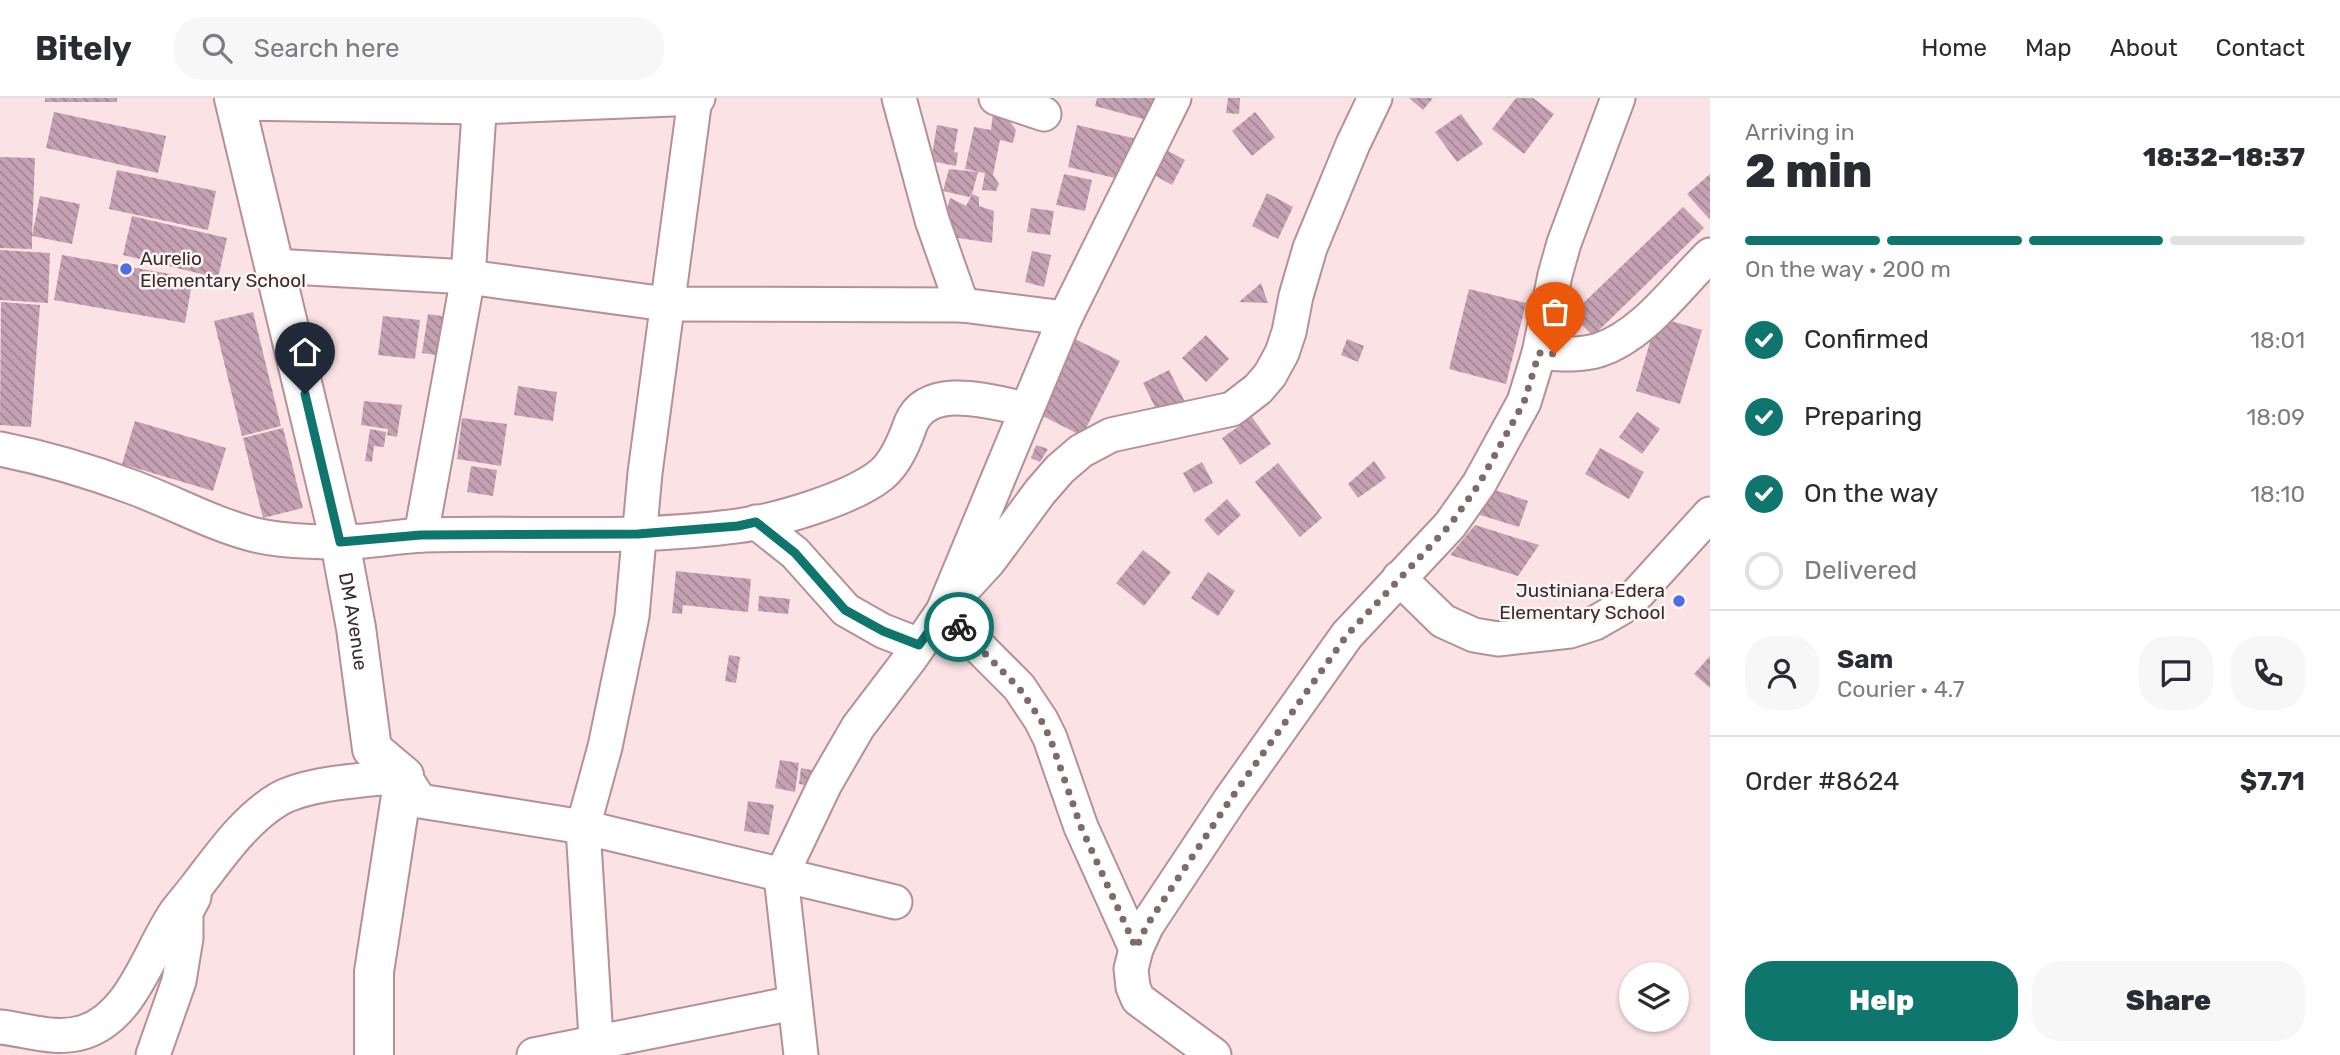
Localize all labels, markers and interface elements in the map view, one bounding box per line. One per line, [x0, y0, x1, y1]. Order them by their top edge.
search box [174, 17, 664, 80]
text: Bitely [35, 29, 132, 68]
icon: search [198, 29, 236, 67]
text: Search here [254, 33, 400, 64]
text: Home [1921, 34, 1987, 62]
text: Map [2025, 34, 2072, 62]
text: About [2110, 34, 2178, 62]
text: Contact [2216, 34, 2305, 62]
text: Arriving in [1745, 118, 1855, 146]
text: 18:32–18:37 [2143, 142, 2305, 173]
text: 2 min [1745, 144, 1872, 199]
place label: Aurelio Elementary School [140, 247, 306, 292]
text: On the way · 200 m [1745, 255, 1951, 283]
marker: Aurelio Elementary School [118, 261, 134, 277]
pin [1525, 282, 1585, 354]
icon: bag [1536, 293, 1574, 331]
icon: check [1745, 321, 1783, 359]
pin [275, 322, 335, 394]
text: Confirmed [1804, 324, 1929, 355]
text: 18:01 [2250, 326, 2305, 354]
icon: home [286, 333, 324, 371]
icon: check [1745, 398, 1783, 436]
text: Preparing [1804, 401, 1922, 432]
text: 18:09 [2246, 403, 2305, 431]
icon: check [1745, 475, 1783, 513]
text: On the way [1804, 478, 1938, 509]
text: 18:10 [2250, 480, 2305, 508]
text: Delivered [1804, 555, 1917, 586]
street label: DM Avenue [334, 571, 372, 672]
place label: Justiniana Edera Elementary School [1499, 579, 1665, 624]
courier [924, 592, 994, 662]
marker: Justiniana Edera Elementary School [1671, 593, 1687, 609]
icon: bike [940, 608, 978, 646]
button: person [1745, 636, 1819, 710]
button: chat [2139, 636, 2213, 710]
button: phone [2231, 636, 2305, 710]
text: Sam [1837, 644, 1893, 675]
text: Courier · 4.7 [1837, 675, 1964, 703]
text: Order #8624 [1745, 766, 1899, 797]
text: $7.71 [2240, 766, 2305, 797]
button: Help [1745, 961, 2018, 1041]
button: Share [2032, 961, 2305, 1041]
map controls [1619, 962, 1689, 1032]
button: layers [1619, 962, 1689, 1032]

